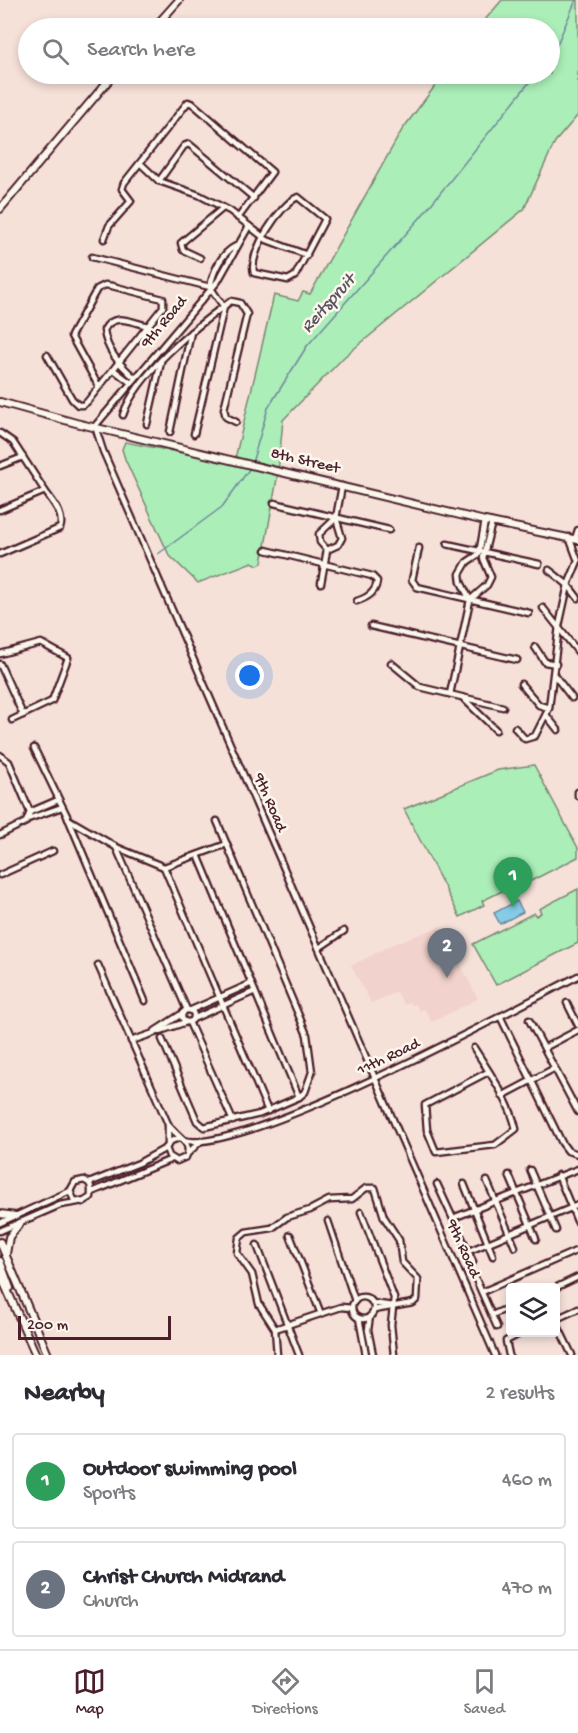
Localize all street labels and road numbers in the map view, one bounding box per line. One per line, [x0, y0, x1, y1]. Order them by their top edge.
street label: 9th Road [137, 292, 193, 354]
street label: 8th Street [269, 445, 343, 479]
street label: 9th Road [248, 770, 290, 837]
street label: 11th Road [354, 1035, 425, 1081]
street label: 9th Road [440, 1216, 484, 1283]

